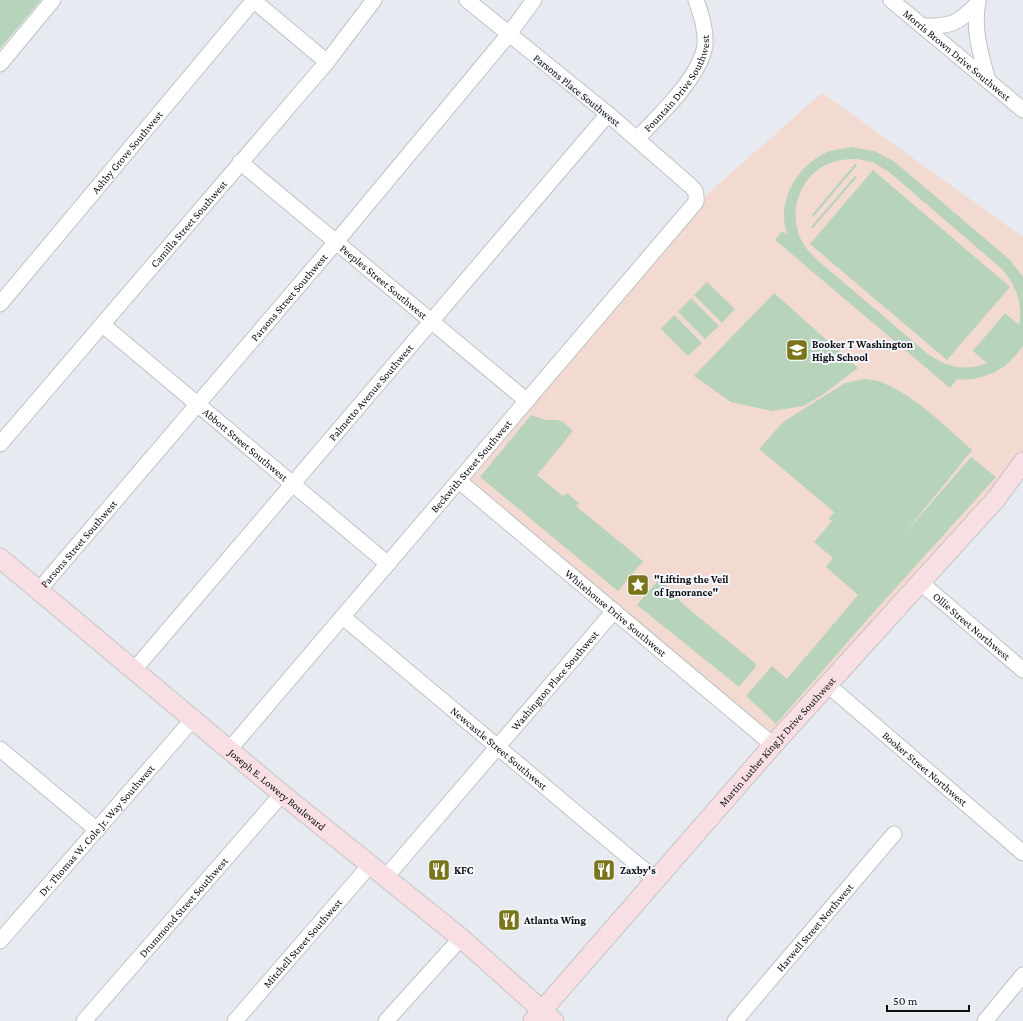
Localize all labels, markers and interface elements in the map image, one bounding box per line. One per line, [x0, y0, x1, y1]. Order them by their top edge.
street label: Morris Brown Drive Southwest [901, 7, 1013, 103]
street label: Fountain Drive Southwest [641, 34, 711, 134]
street label: Parsons Place Southwest [531, 51, 623, 129]
street label: Ashby Grove Southwest [89, 108, 165, 196]
street label: Camilla Street Southwest [148, 177, 229, 270]
street label: Peeples Street Southwest [338, 242, 430, 322]
street label: Parsons Street Southwest [248, 251, 330, 343]
school or university icon: Booker T Washington High School [784, 337, 810, 363]
place label: Booker T Washington High School [812, 338, 914, 363]
street label: Palmetto Avenue Southwest [326, 341, 416, 443]
street label: Abbott Street Southwest [201, 406, 291, 484]
street label: Beckwith Street Southwest [428, 417, 514, 515]
street label: Parsons Street Southwest [38, 497, 119, 590]
street label: Whitehouse Drive Southwest [563, 567, 669, 659]
place icon: "Lifting the Veil of Ignorance" [625, 572, 651, 598]
place label: "Lifting the Veil of Ignorance" [654, 573, 729, 598]
street label: Ollie Street Northwest [931, 590, 1013, 663]
street label: Washington Place Southwest [508, 628, 601, 733]
street label: Martin Luther King Jr Drive Southwest [716, 674, 838, 809]
street label: Newcastle Street Southwest [449, 704, 550, 792]
street label: Booker Street Northwest [880, 729, 970, 809]
street label: Joseph E. Lowery Boulevard [225, 745, 328, 833]
street label: Dr. Thomas W. Cole Jr. Way Southwest [36, 762, 157, 898]
street label: Drummond Street Southwest [136, 854, 230, 960]
restaurant icon: KFC [426, 857, 452, 883]
restaurant icon: Zaxby's [591, 857, 617, 883]
place label: KFC [454, 864, 474, 876]
place label: Zaxby's [620, 864, 656, 876]
street label: Harwell Street Northwest [774, 881, 856, 974]
street label: Mitchell Street Southwest [261, 896, 344, 990]
restaurant icon: Atlanta Wing [496, 907, 522, 933]
place label: Atlanta Wing [523, 914, 586, 926]
scale bar [887, 987, 969, 1013]
text: 50 m [893, 994, 918, 1008]

